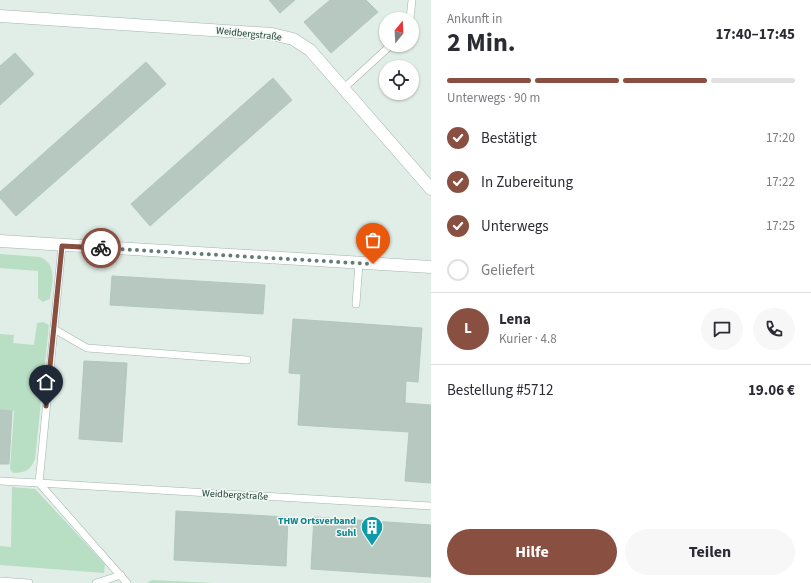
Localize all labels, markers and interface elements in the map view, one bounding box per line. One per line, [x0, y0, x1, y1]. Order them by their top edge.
text: Ankunft in [447, 10, 502, 28]
north arrow [379, 12, 419, 52]
map controls [379, 12, 419, 100]
street label: Weidbergstraße [215, 24, 283, 44]
text: 2 Min. [447, 24, 516, 61]
text: 17:40–17:45 [715, 24, 795, 45]
button: locate [379, 60, 419, 100]
text: Unterwegs · 90 m [447, 89, 540, 107]
icon: check [447, 127, 469, 149]
text: Bestätigt [481, 128, 537, 149]
text: 17:20 [766, 129, 795, 147]
icon: check [447, 171, 469, 193]
text: In Zubereitung [481, 172, 573, 193]
text: 17:22 [766, 173, 795, 191]
icon: check [447, 215, 469, 237]
text: Unterwegs [481, 216, 549, 237]
text: 17:25 [766, 217, 795, 235]
pin [356, 223, 390, 264]
courier [81, 228, 121, 268]
icon: bag [362, 229, 384, 251]
icon: bike [90, 237, 112, 259]
text: Geliefert [481, 260, 535, 281]
button: chat [701, 308, 743, 350]
button: phone [753, 308, 795, 350]
text: Lena [499, 309, 531, 330]
text: L [464, 318, 472, 339]
text: Kurier · 4.8 [499, 330, 557, 348]
pin [29, 365, 63, 406]
icon: home [35, 371, 57, 393]
text: Bestellung #5712 [447, 380, 553, 401]
text: 19.06 € [748, 380, 795, 401]
street label: Weidbergstraße [202, 486, 268, 504]
place label: THW Ortsverband Suhl [278, 514, 356, 540]
building icon: THW Ortsverband Suhl [359, 514, 385, 547]
button: Hilfe [447, 529, 617, 575]
button: Teilen [625, 529, 795, 575]

